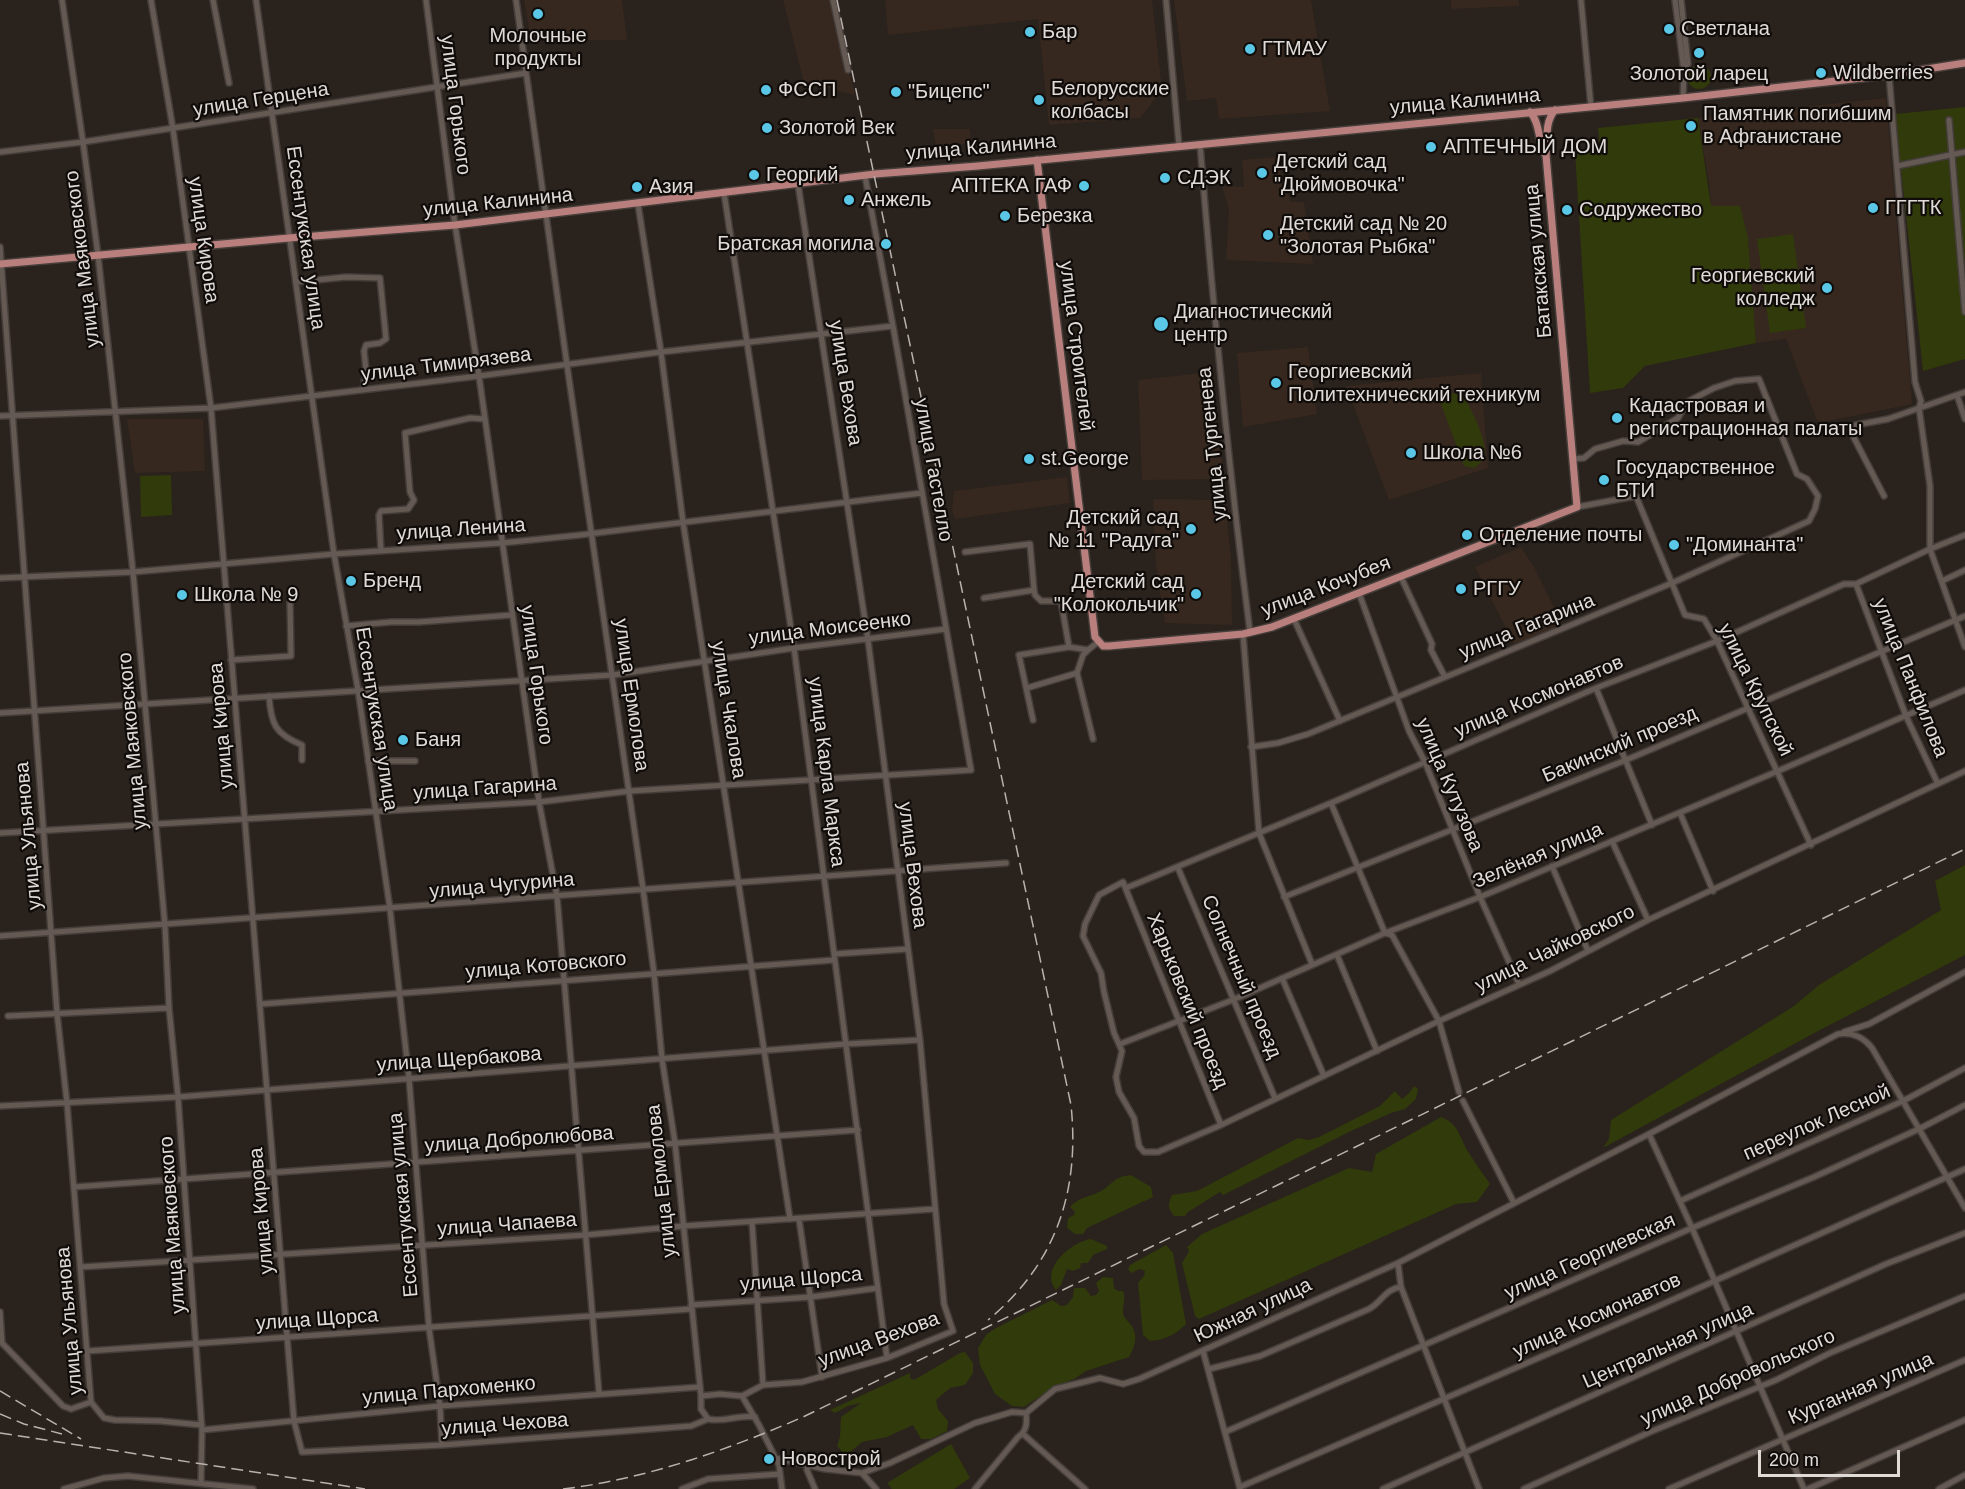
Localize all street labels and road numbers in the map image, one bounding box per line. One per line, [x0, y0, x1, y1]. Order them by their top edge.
street label: улица Горького [435, 34, 475, 176]
street label: улица Герцена [192, 77, 330, 123]
street label: улица Калинина [1389, 83, 1541, 121]
street label: улица Калинина [905, 129, 1057, 167]
street label: Ессентукская улица [280, 145, 330, 331]
street label: улица Маяковского [60, 169, 106, 349]
street label: улица Кирова [182, 175, 224, 305]
street label: улица Калинина [422, 183, 574, 223]
street label: Батакская улица [1520, 183, 1558, 339]
street label: улица Строителей [1054, 260, 1098, 432]
street label: улица Вехова [823, 318, 867, 448]
street label: улица Тимирязева [360, 343, 532, 387]
street label: улица Тургенева [1193, 366, 1233, 522]
street label: улица Гастелло [909, 396, 957, 544]
street label: улица Ленина [396, 514, 526, 546]
street label: улица Кочубея [1258, 551, 1394, 623]
street label: улица Гагарина [1456, 589, 1598, 665]
street label: улица Панфилова [1867, 595, 1953, 761]
street label: улица Горького [514, 604, 558, 746]
street label: улица Моисеенко [748, 607, 912, 651]
street label: улица Ермолова [608, 617, 654, 773]
street label: улица Крупской [1712, 619, 1798, 761]
street label: Ессентукская улица [350, 626, 402, 812]
street label: улица Чкалова [705, 640, 751, 780]
street label: улица Маяковского [113, 651, 153, 831]
street label: улица Космонавтов [1451, 651, 1627, 743]
street label: улица Кирова [205, 662, 239, 790]
street label: улица Карла Маркса [802, 676, 850, 868]
street label: Бакинский проезд [1539, 702, 1701, 788]
street label: улица Кутузова [1410, 714, 1488, 856]
street label: улица Ульянова [11, 761, 47, 911]
street label: улица Гагарина [412, 772, 558, 806]
street label: улица Вехова [892, 801, 932, 929]
street label: Зелёная улица [1469, 818, 1607, 894]
street label: улица Чугурина [429, 868, 575, 904]
street label: Солнечный проезд [1196, 892, 1286, 1062]
street label: улица Чайковского [1471, 900, 1639, 998]
street label: Харьковский проезд [1141, 910, 1233, 1092]
street label: улица Котовского [465, 947, 627, 985]
street label: улица Щербакова [376, 1042, 542, 1078]
street label: переулок Лесной [1740, 1080, 1894, 1166]
street label: улица Ермолова [642, 1103, 682, 1259]
street label: Ессентукская улица [384, 1112, 424, 1298]
street label: улица Добролюбова [424, 1121, 614, 1159]
street label: улица Маяковского [155, 1135, 191, 1315]
street label: улица Кирова [245, 1147, 279, 1275]
street label: улица Чапаева [437, 1208, 577, 1242]
street label: улица Георгиевская [1501, 1209, 1679, 1305]
street label: улица Ульянова [52, 1246, 88, 1396]
street label: улица Щорса [739, 1263, 863, 1297]
street label: улица Космонавтов [1509, 1268, 1685, 1364]
street label: Южная улица [1190, 1273, 1316, 1349]
street label: Центральная улица [1579, 1298, 1757, 1394]
street label: улица Щорса [255, 1304, 379, 1336]
street label: улица Вехова [815, 1307, 943, 1373]
street label: улица Добровольского [1637, 1324, 1839, 1432]
street label: Курганная улица [1785, 1348, 1937, 1430]
street label: улица Пархоменко [361, 1371, 537, 1411]
street label: улица Чехова [441, 1409, 569, 1441]

